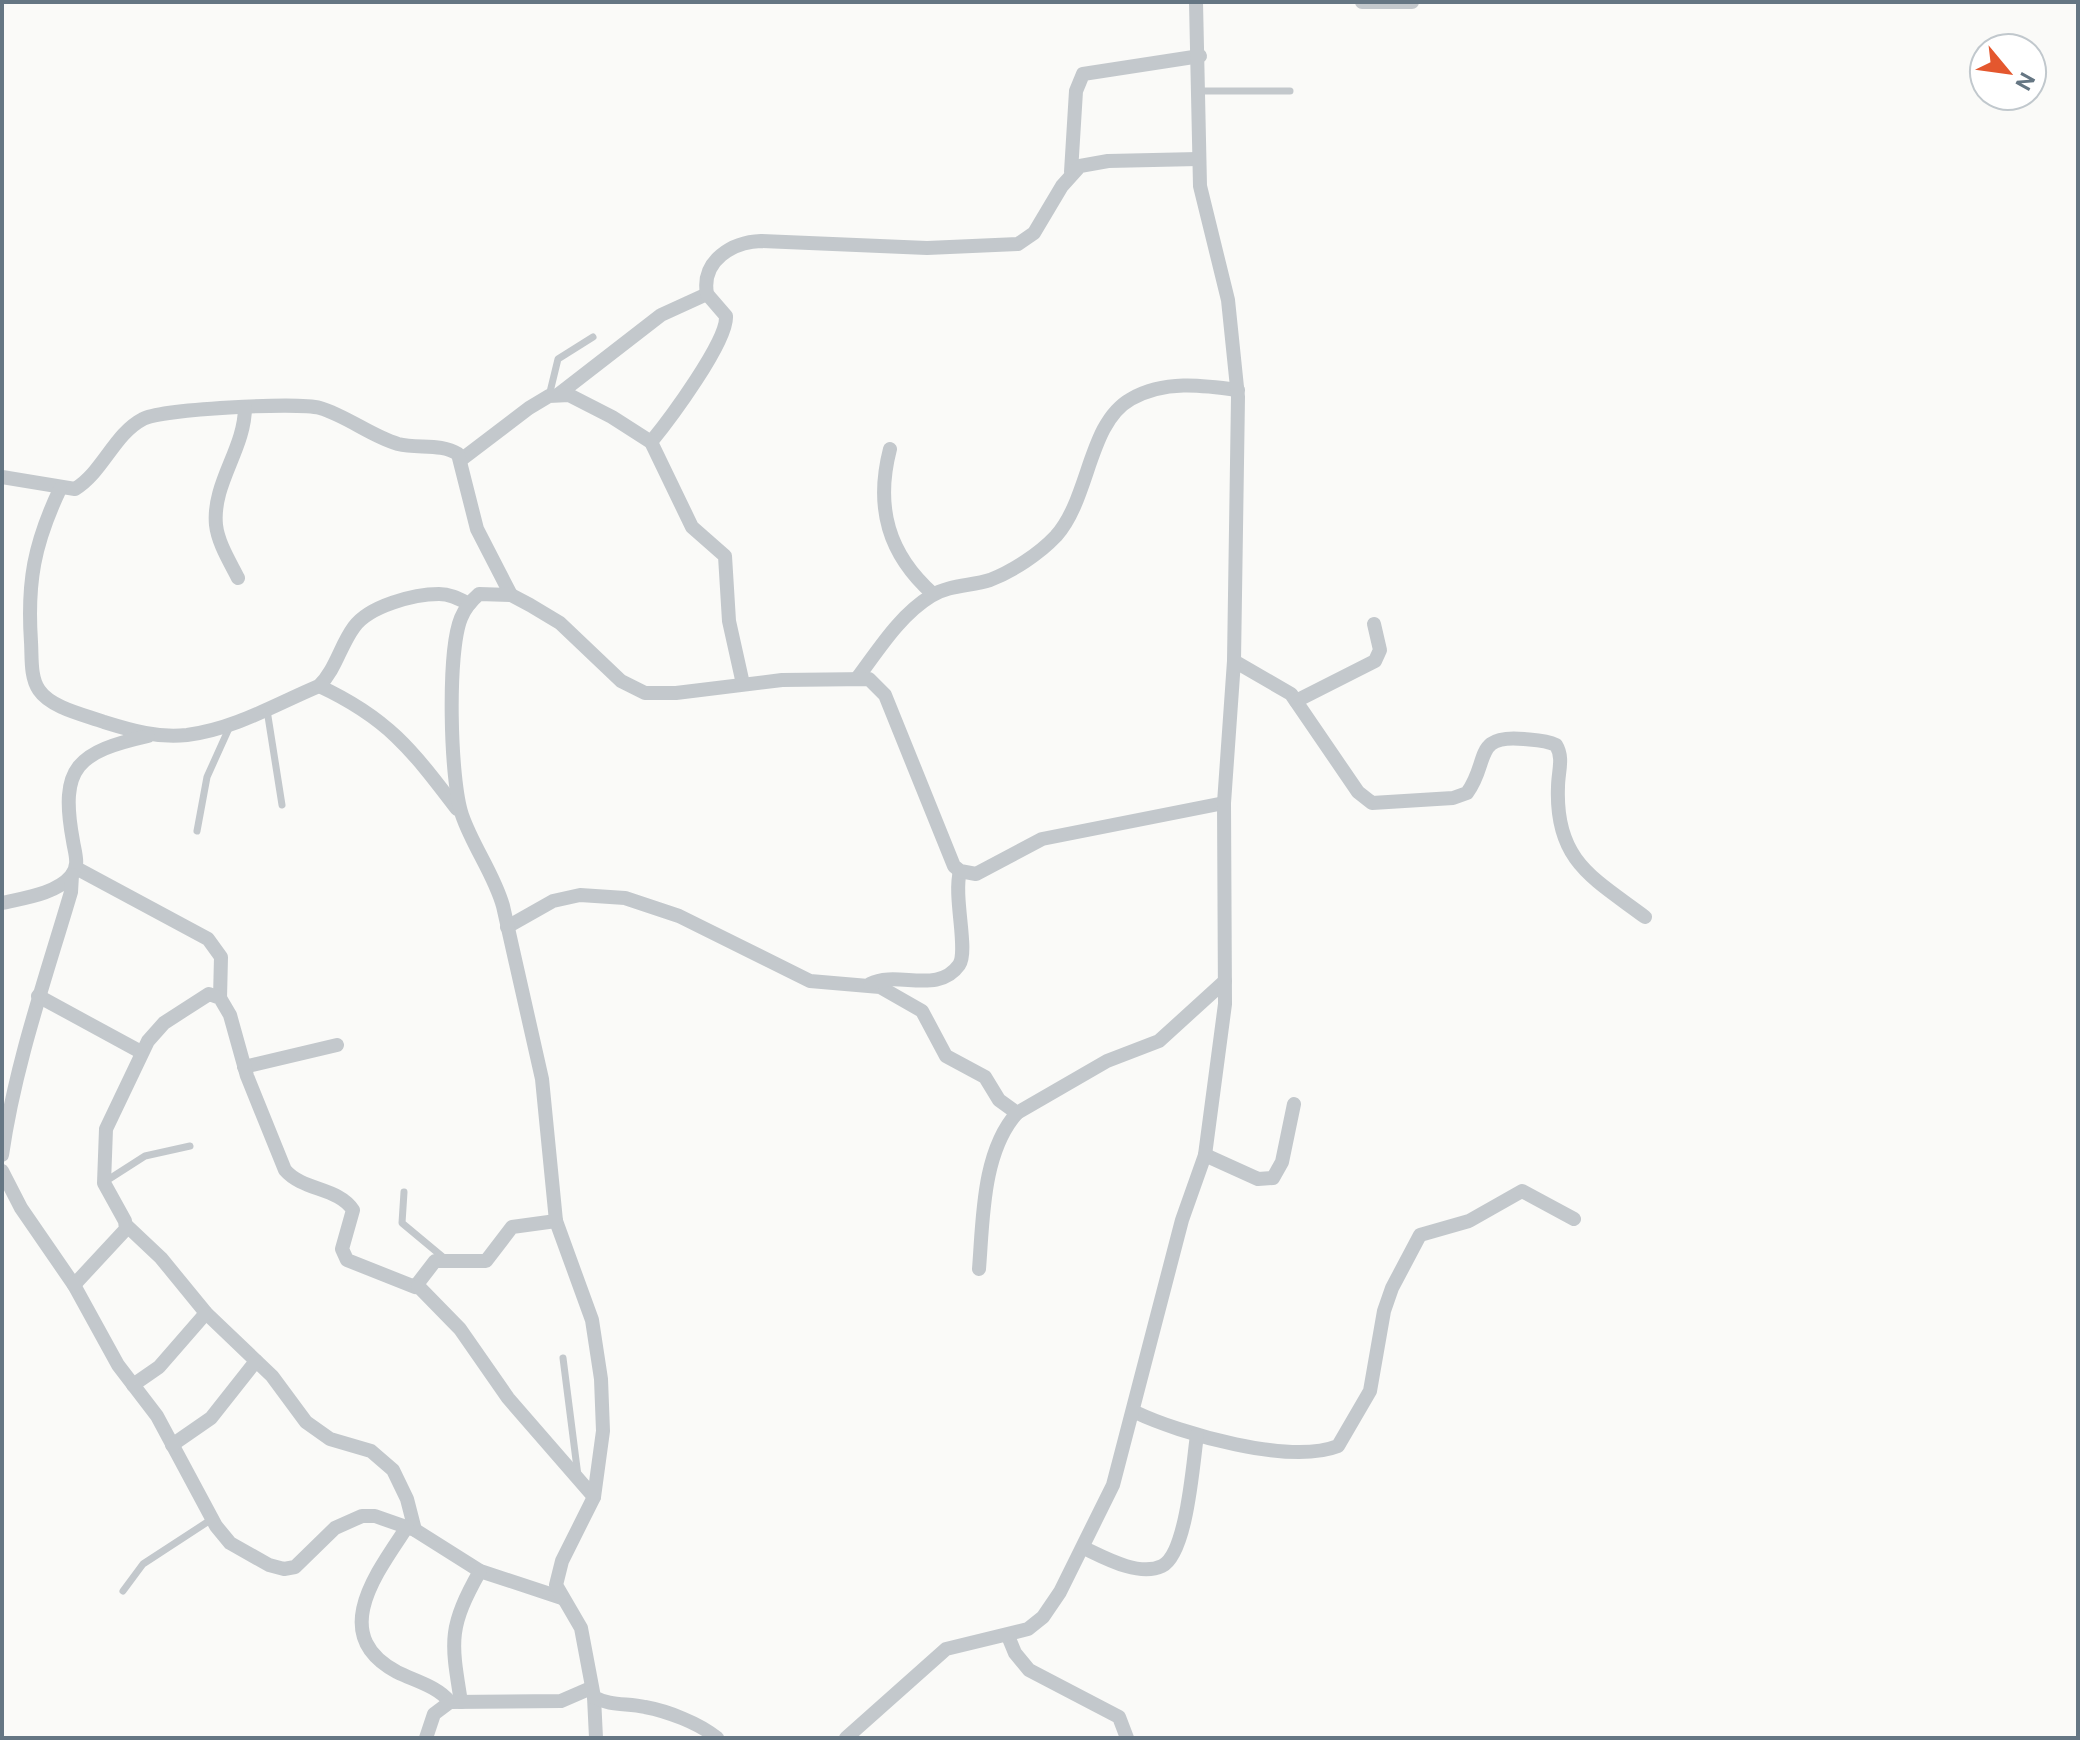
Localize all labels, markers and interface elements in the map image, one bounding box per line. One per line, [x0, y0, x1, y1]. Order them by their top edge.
north arrow [1968, 32, 2048, 112]
text: N [2008, 67, 2042, 96]

